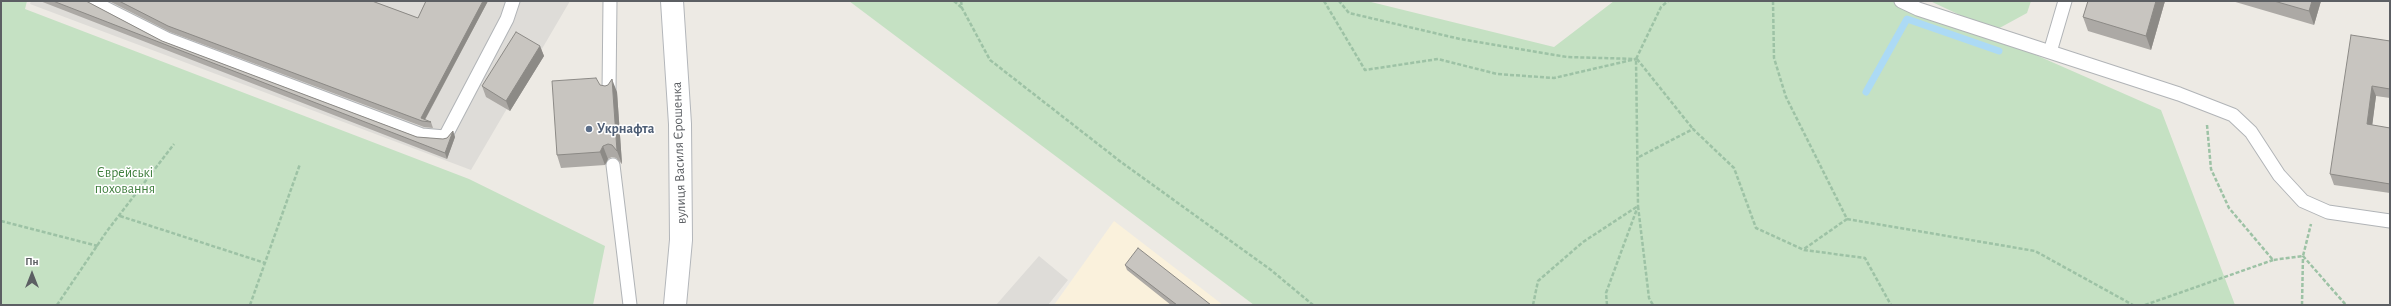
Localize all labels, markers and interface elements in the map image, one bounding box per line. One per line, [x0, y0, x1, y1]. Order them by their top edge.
street label: вулиця Василя Єрошенка [668, 81, 690, 225]
place label: Укрнафта [597, 121, 654, 137]
marker: Укрнафта [584, 124, 594, 134]
park label: Єврейські поховання [95, 165, 155, 198]
north arrow [12, 254, 52, 294]
text: Пн [25, 256, 39, 267]

